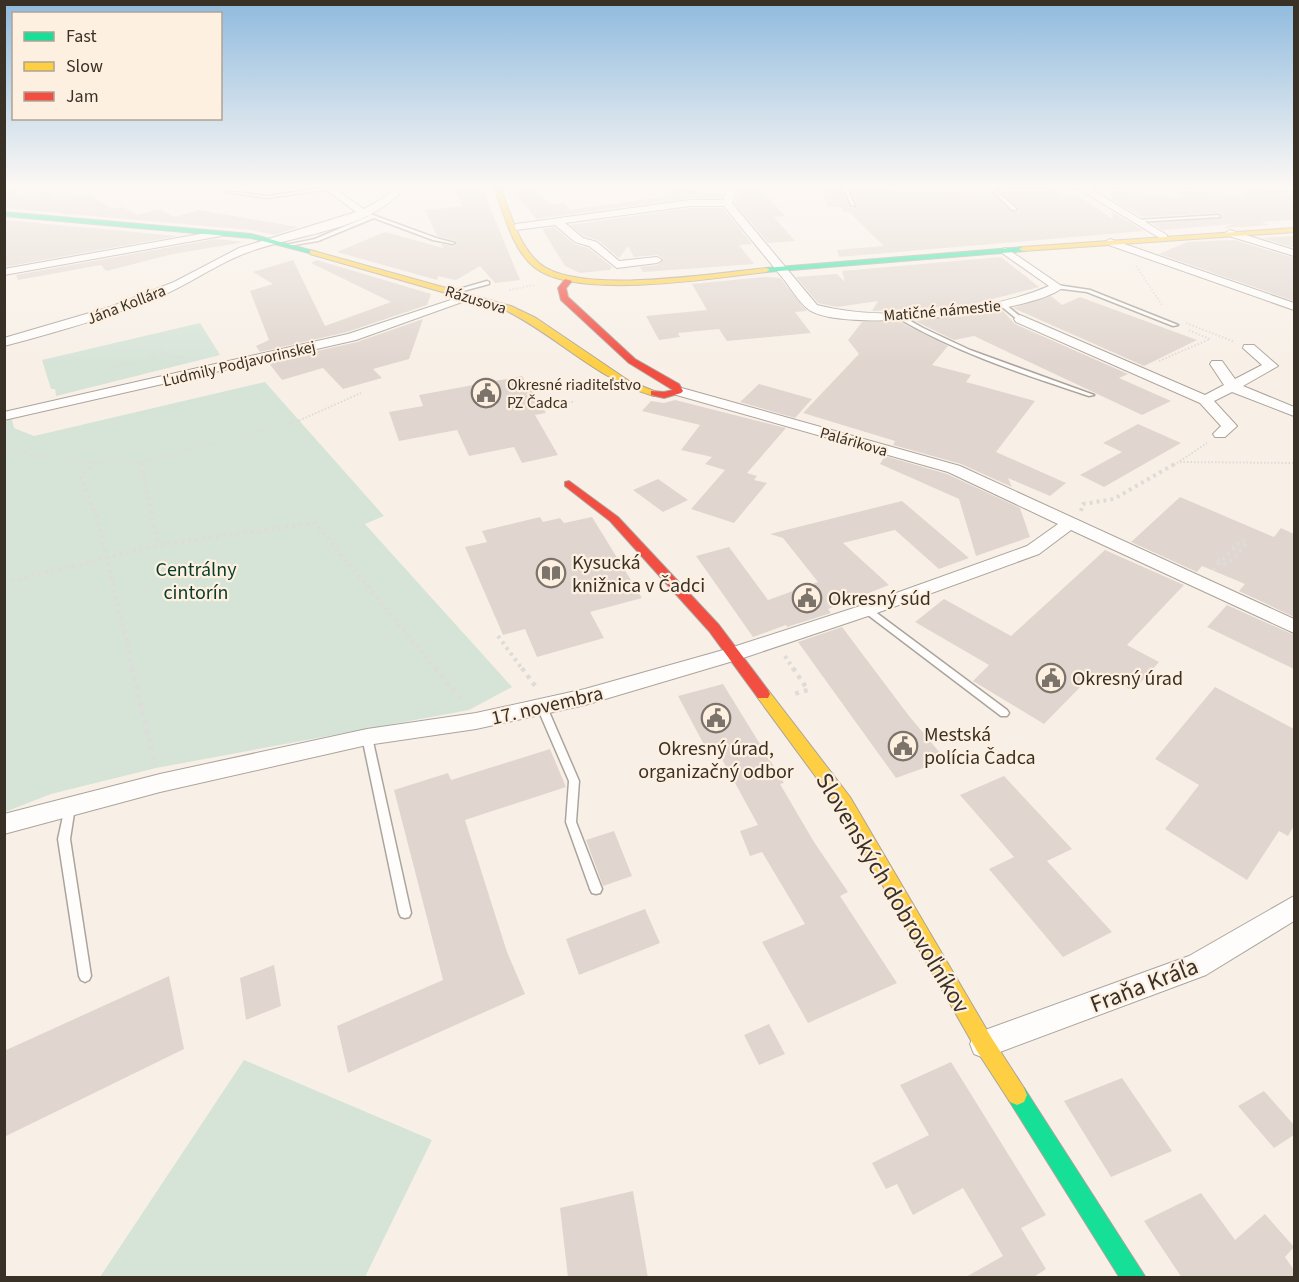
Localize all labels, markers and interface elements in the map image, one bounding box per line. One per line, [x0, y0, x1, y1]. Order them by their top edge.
legend [12, 12, 222, 120]
text: Fast [66, 24, 97, 49]
text: Slow [66, 54, 103, 79]
text: Jam [66, 84, 99, 109]
street label: Jána Kollára [84, 280, 169, 330]
street label: Rázusova [442, 280, 509, 320]
street label: Matičné námestie [883, 295, 1002, 327]
street label: Ľudmily Podjavorinskej [161, 336, 318, 392]
place label: Okresné riaditeľstvo PZ Čadca [507, 374, 641, 414]
public building icon: Okresné riaditeľstvo PZ Čadca [470, 377, 502, 409]
street label: Palárikova [817, 422, 890, 462]
place label: Kysucká knižnica v Čadci [572, 549, 705, 600]
park label: Centrálny cintorín [156, 556, 237, 607]
library icon: Kysucká knižnica v Čadci [535, 557, 567, 589]
public building icon: Okresný súd [791, 582, 823, 614]
place label: Okresný súd [828, 585, 931, 613]
public building icon: Okresný úrad [1035, 662, 1067, 694]
place label: Okresný úrad [1072, 665, 1183, 693]
street label: 17. novembra [489, 680, 606, 732]
public building icon: Okresný úrad, organizačný odbor [700, 702, 732, 734]
place label: Mestská polícia Čadca [924, 721, 1036, 772]
public building icon: Mestská polícia Čadca [887, 730, 919, 762]
place label: Okresný úrad, organizačný odbor [638, 735, 794, 786]
street label: Slovenských dobrovoľníkov [807, 766, 979, 1020]
street label: Fraňa Kráľa [1085, 949, 1203, 1022]

